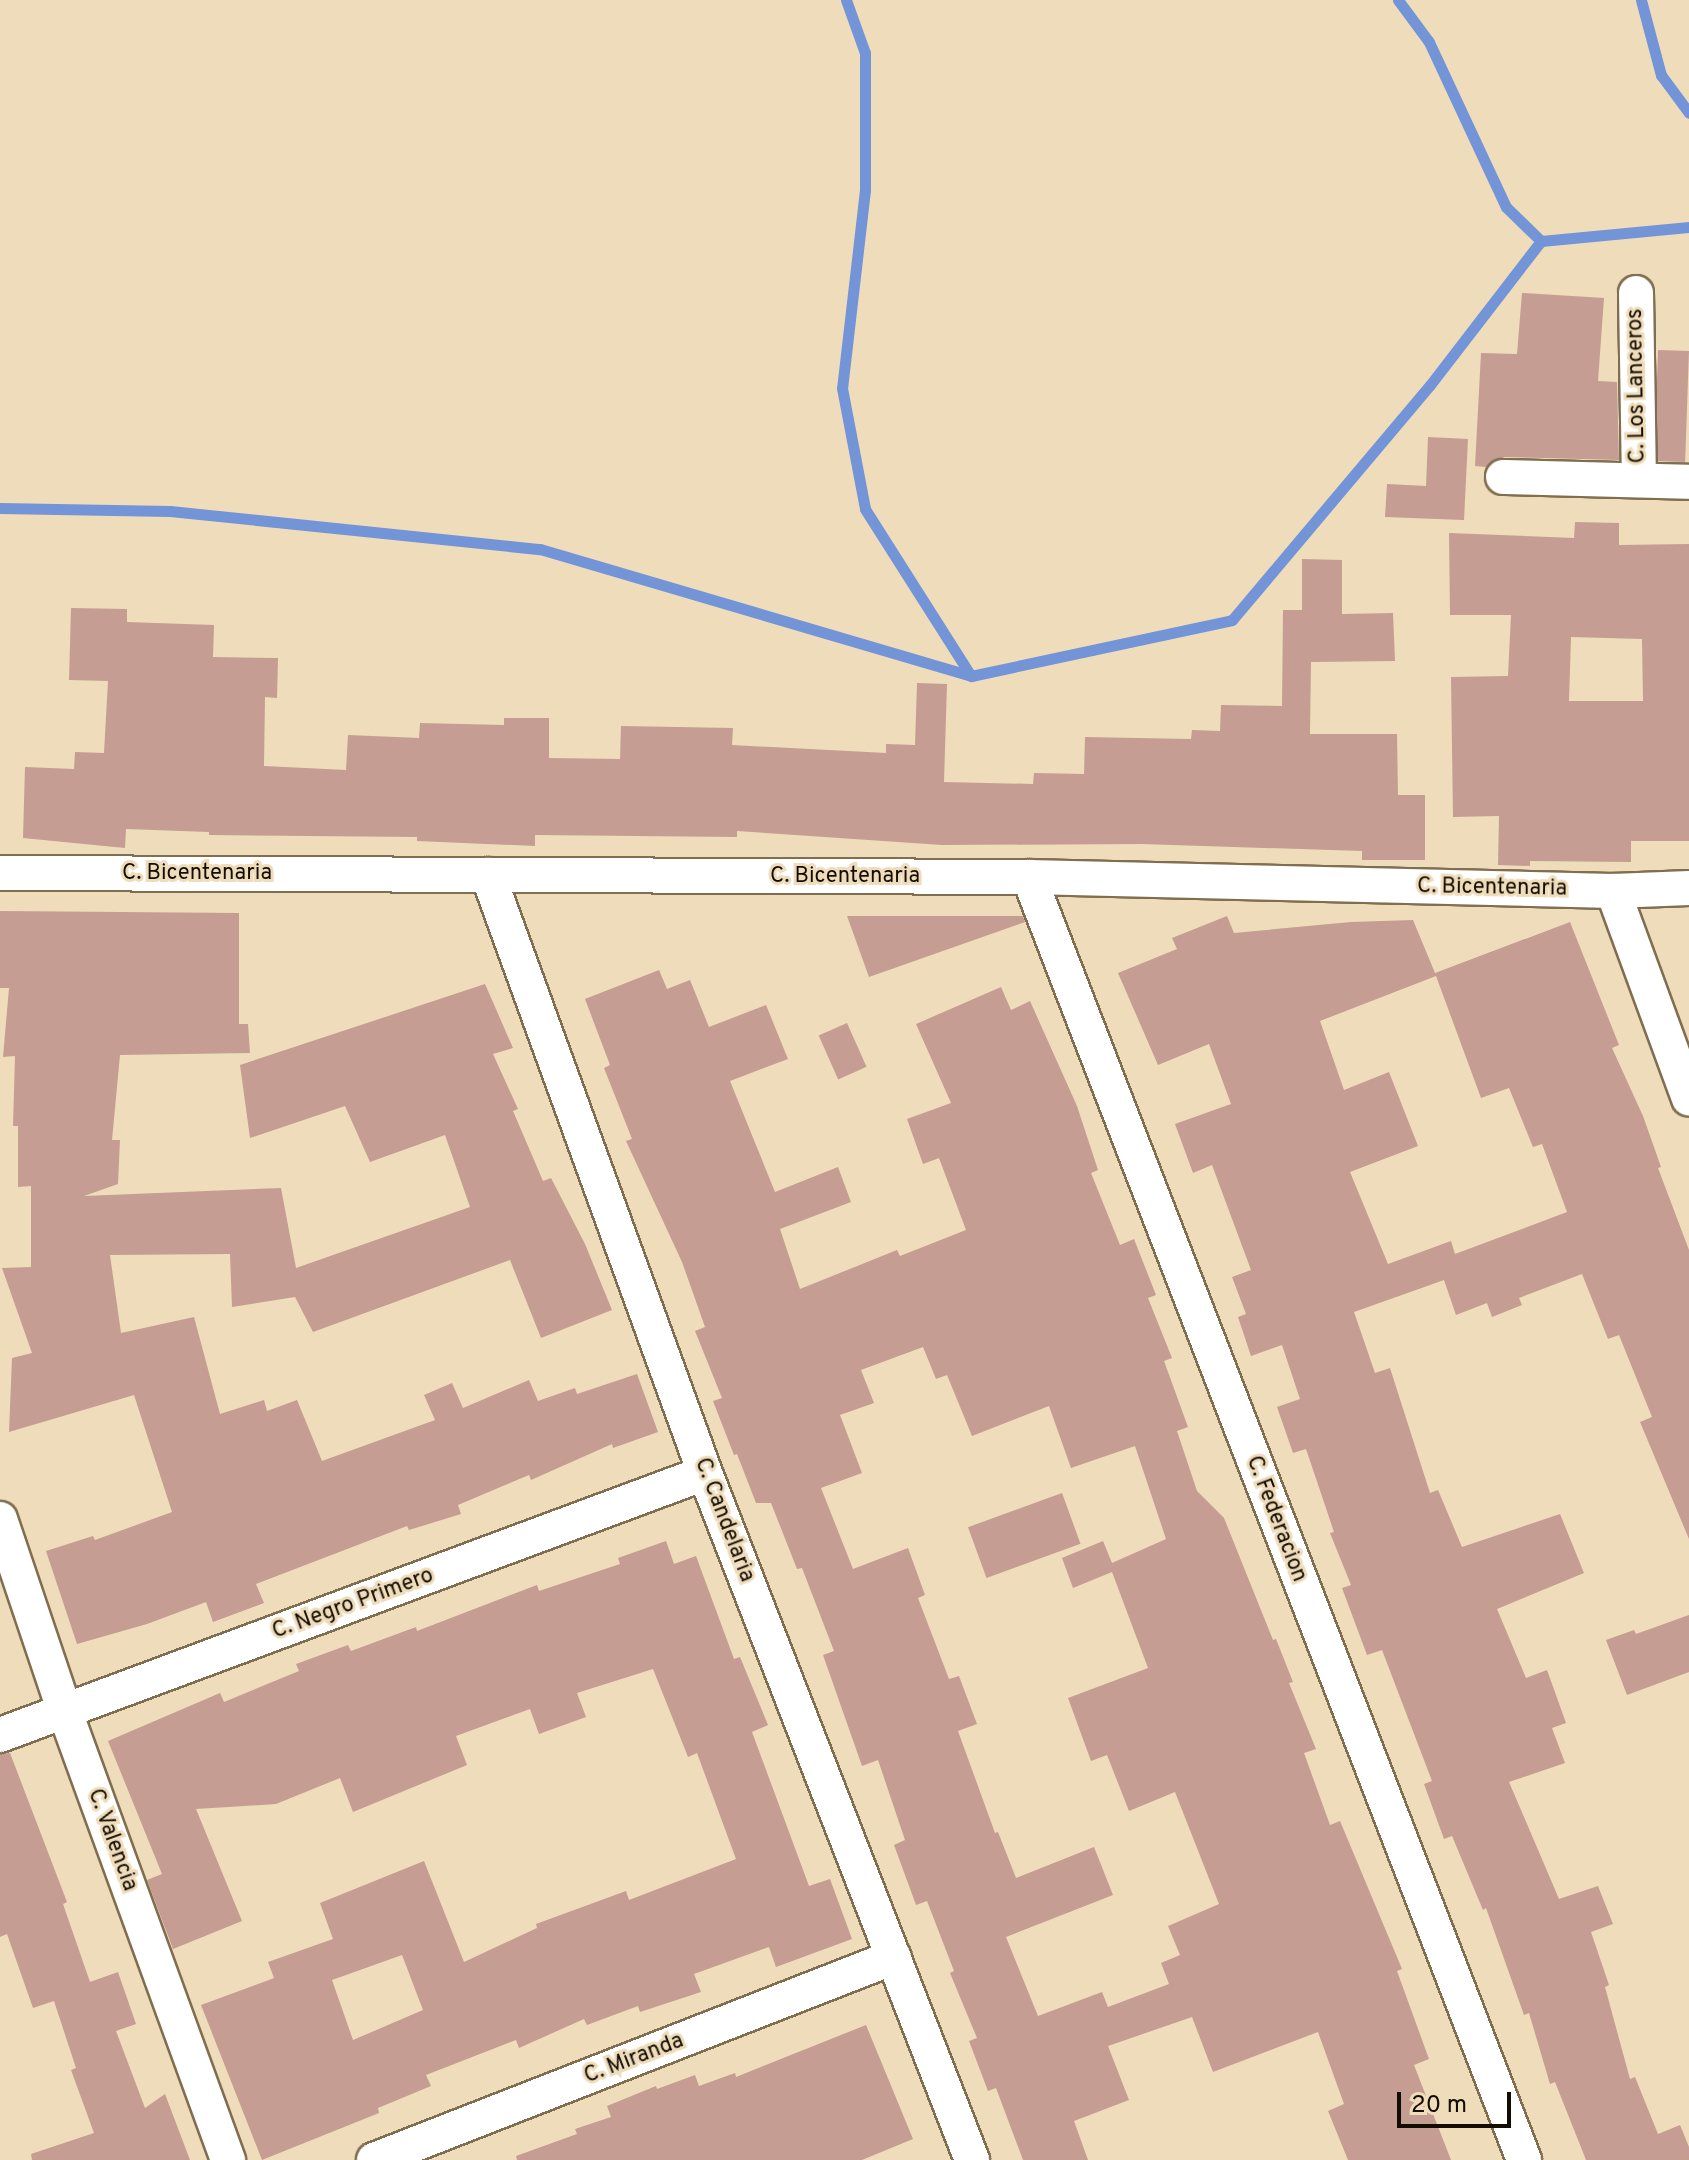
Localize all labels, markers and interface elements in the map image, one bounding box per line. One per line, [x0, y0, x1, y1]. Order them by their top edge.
street label: C. Los Lanceros [1622, 308, 1652, 464]
street label: C. Bicentenaria [122, 861, 272, 887]
street label: C. Bicentenaria [770, 864, 920, 890]
street label: C. Bicentenaria [1417, 873, 1567, 903]
street label: C. Federacion [1240, 1452, 1312, 1586]
street label: C. Candelaria [688, 1454, 760, 1586]
street label: C. Negro Primero [269, 1563, 437, 1645]
street label: C. Valencia [81, 1785, 143, 1895]
street label: C. Miranda [581, 2028, 687, 2090]
scale bar [1401, 2076, 1515, 2126]
text: 20 m [1411, 2091, 1467, 2121]

